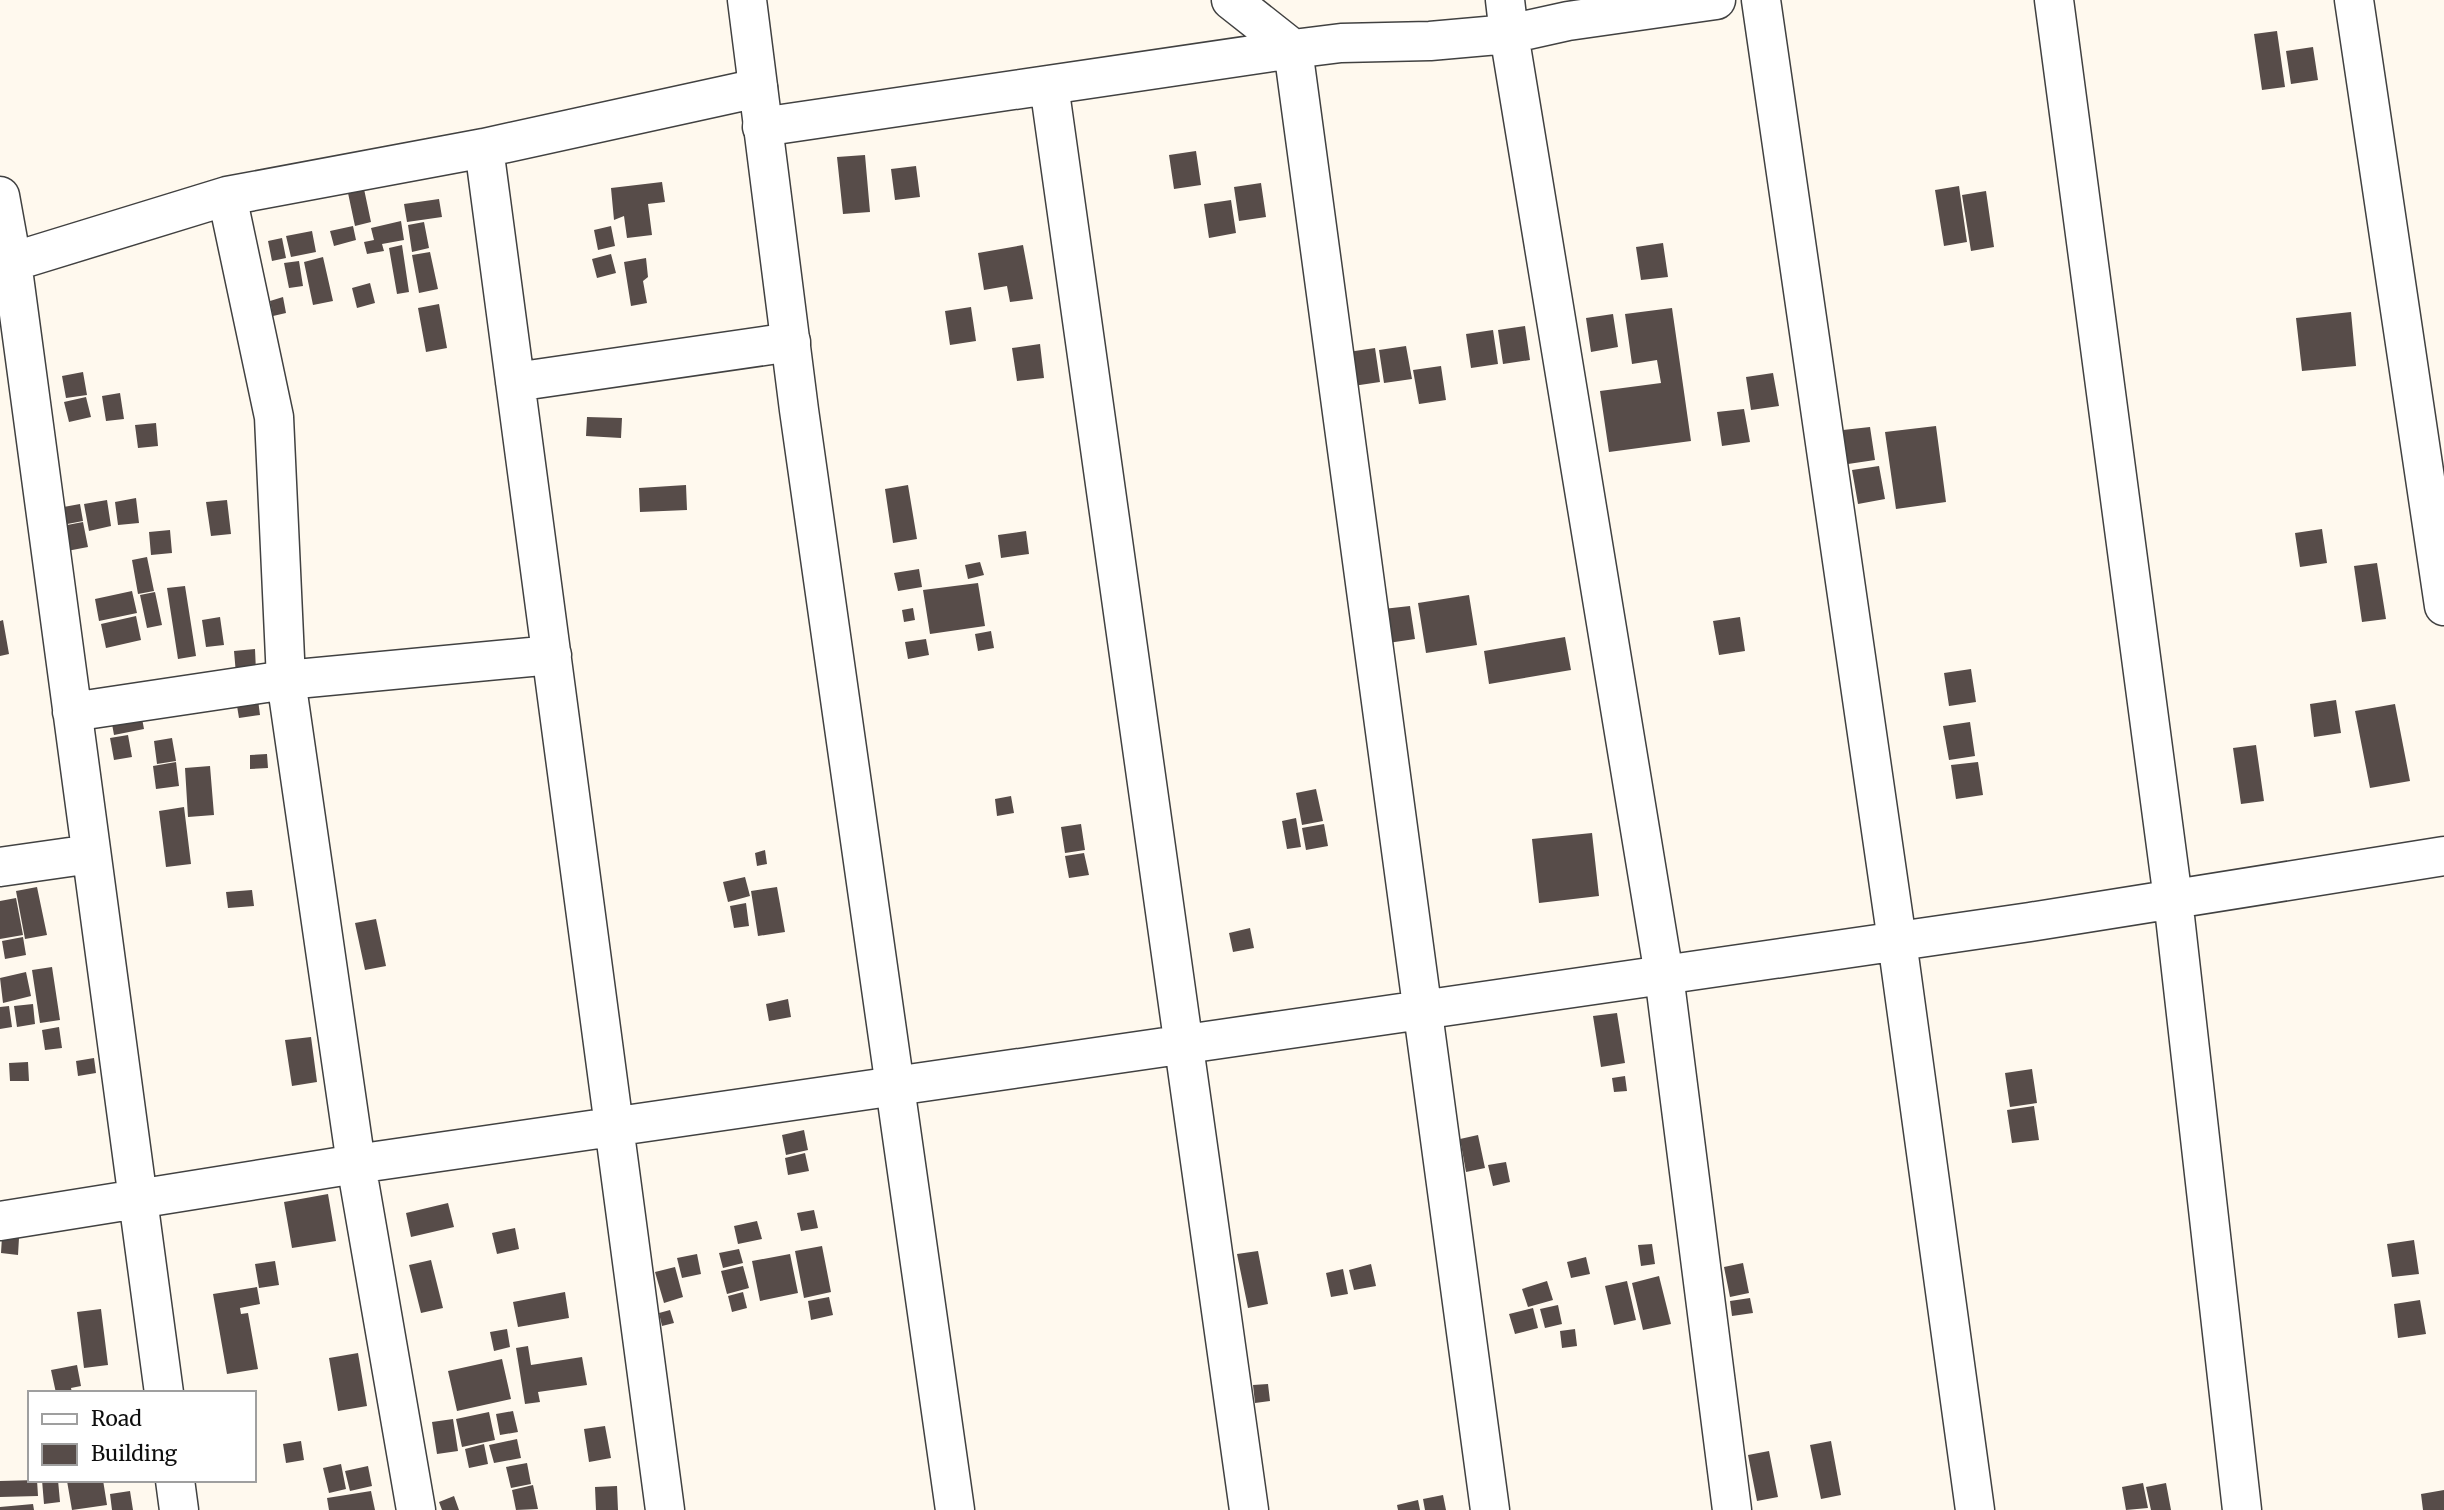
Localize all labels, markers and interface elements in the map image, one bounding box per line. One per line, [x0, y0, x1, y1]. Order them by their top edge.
legend [28, 1391, 256, 1482]
text: Road [91, 1405, 142, 1432]
text: Building [91, 1440, 178, 1467]

